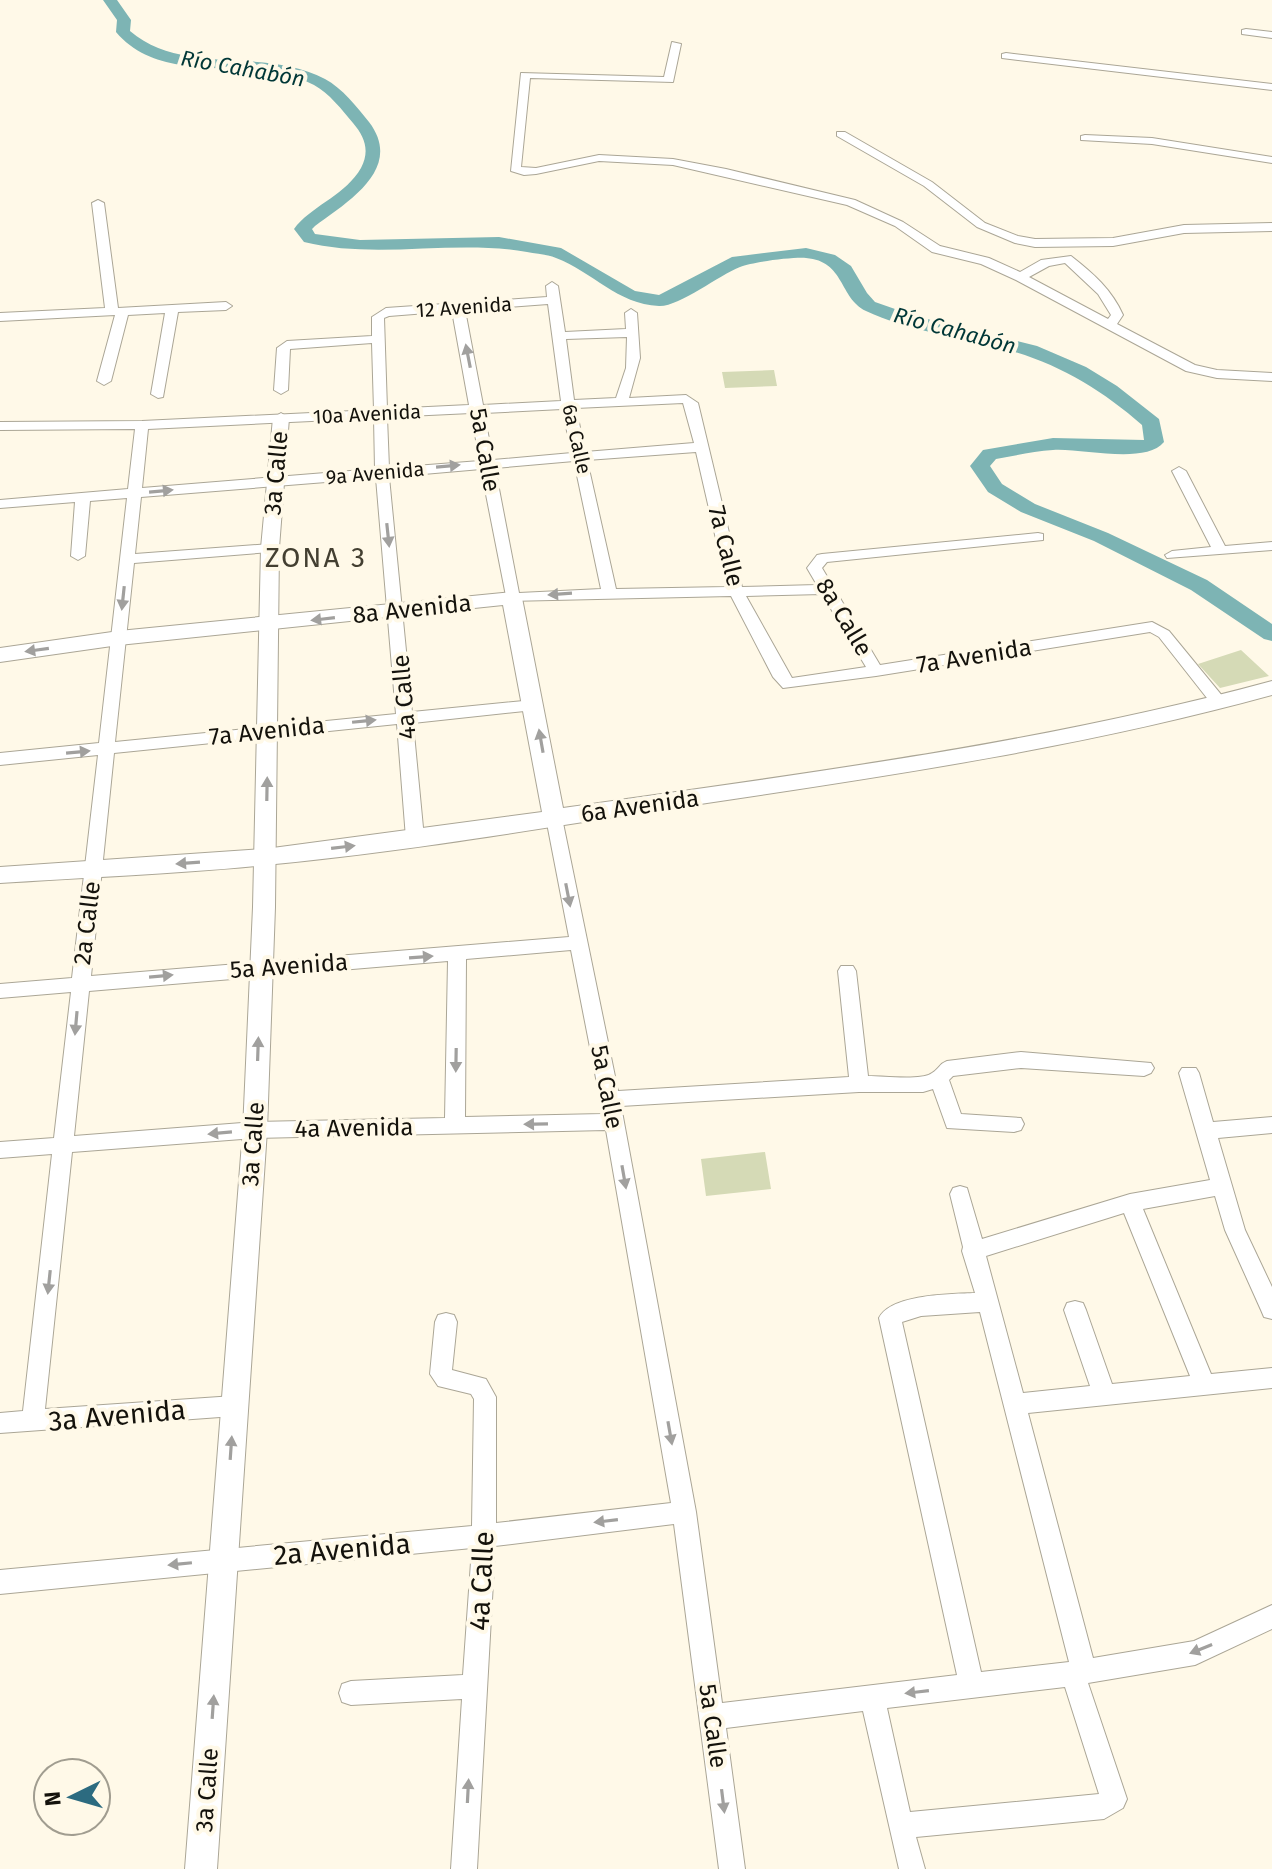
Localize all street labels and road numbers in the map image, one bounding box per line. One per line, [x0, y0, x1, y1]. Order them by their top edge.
street label: 12 Avenida [415, 292, 513, 322]
street label: 10a Avenida [312, 399, 422, 429]
street label: 6a Calle [557, 402, 597, 476]
street label: 5a Calle [464, 406, 506, 494]
street label: 3a Calle [258, 430, 294, 516]
street label: 9a Avenida [325, 457, 425, 489]
street label: 7a Calle [702, 503, 750, 589]
street label: 8a Calle [810, 573, 878, 661]
street label: 8a Avenida [351, 589, 473, 629]
street label: 7a Avenida [914, 633, 1034, 679]
street label: 4a Calle [386, 653, 422, 741]
street label: 7a Avenida [208, 711, 326, 751]
street label: 6a Avenida [579, 784, 701, 828]
street label: 2a Calle [68, 880, 106, 966]
street label: 5a Avenida [229, 948, 349, 984]
street label: 5a Calle [585, 1043, 629, 1131]
street label: 3a Calle [236, 1101, 270, 1187]
street label: 4a Avenida [294, 1113, 414, 1143]
street label: 3a Avenida [47, 1393, 187, 1438]
street label: 2a Avenida [272, 1527, 412, 1572]
street label: 4a Calle [462, 1531, 501, 1632]
street label: 5a Calle [693, 1682, 733, 1770]
street label: 3a Calle [190, 1747, 224, 1833]

